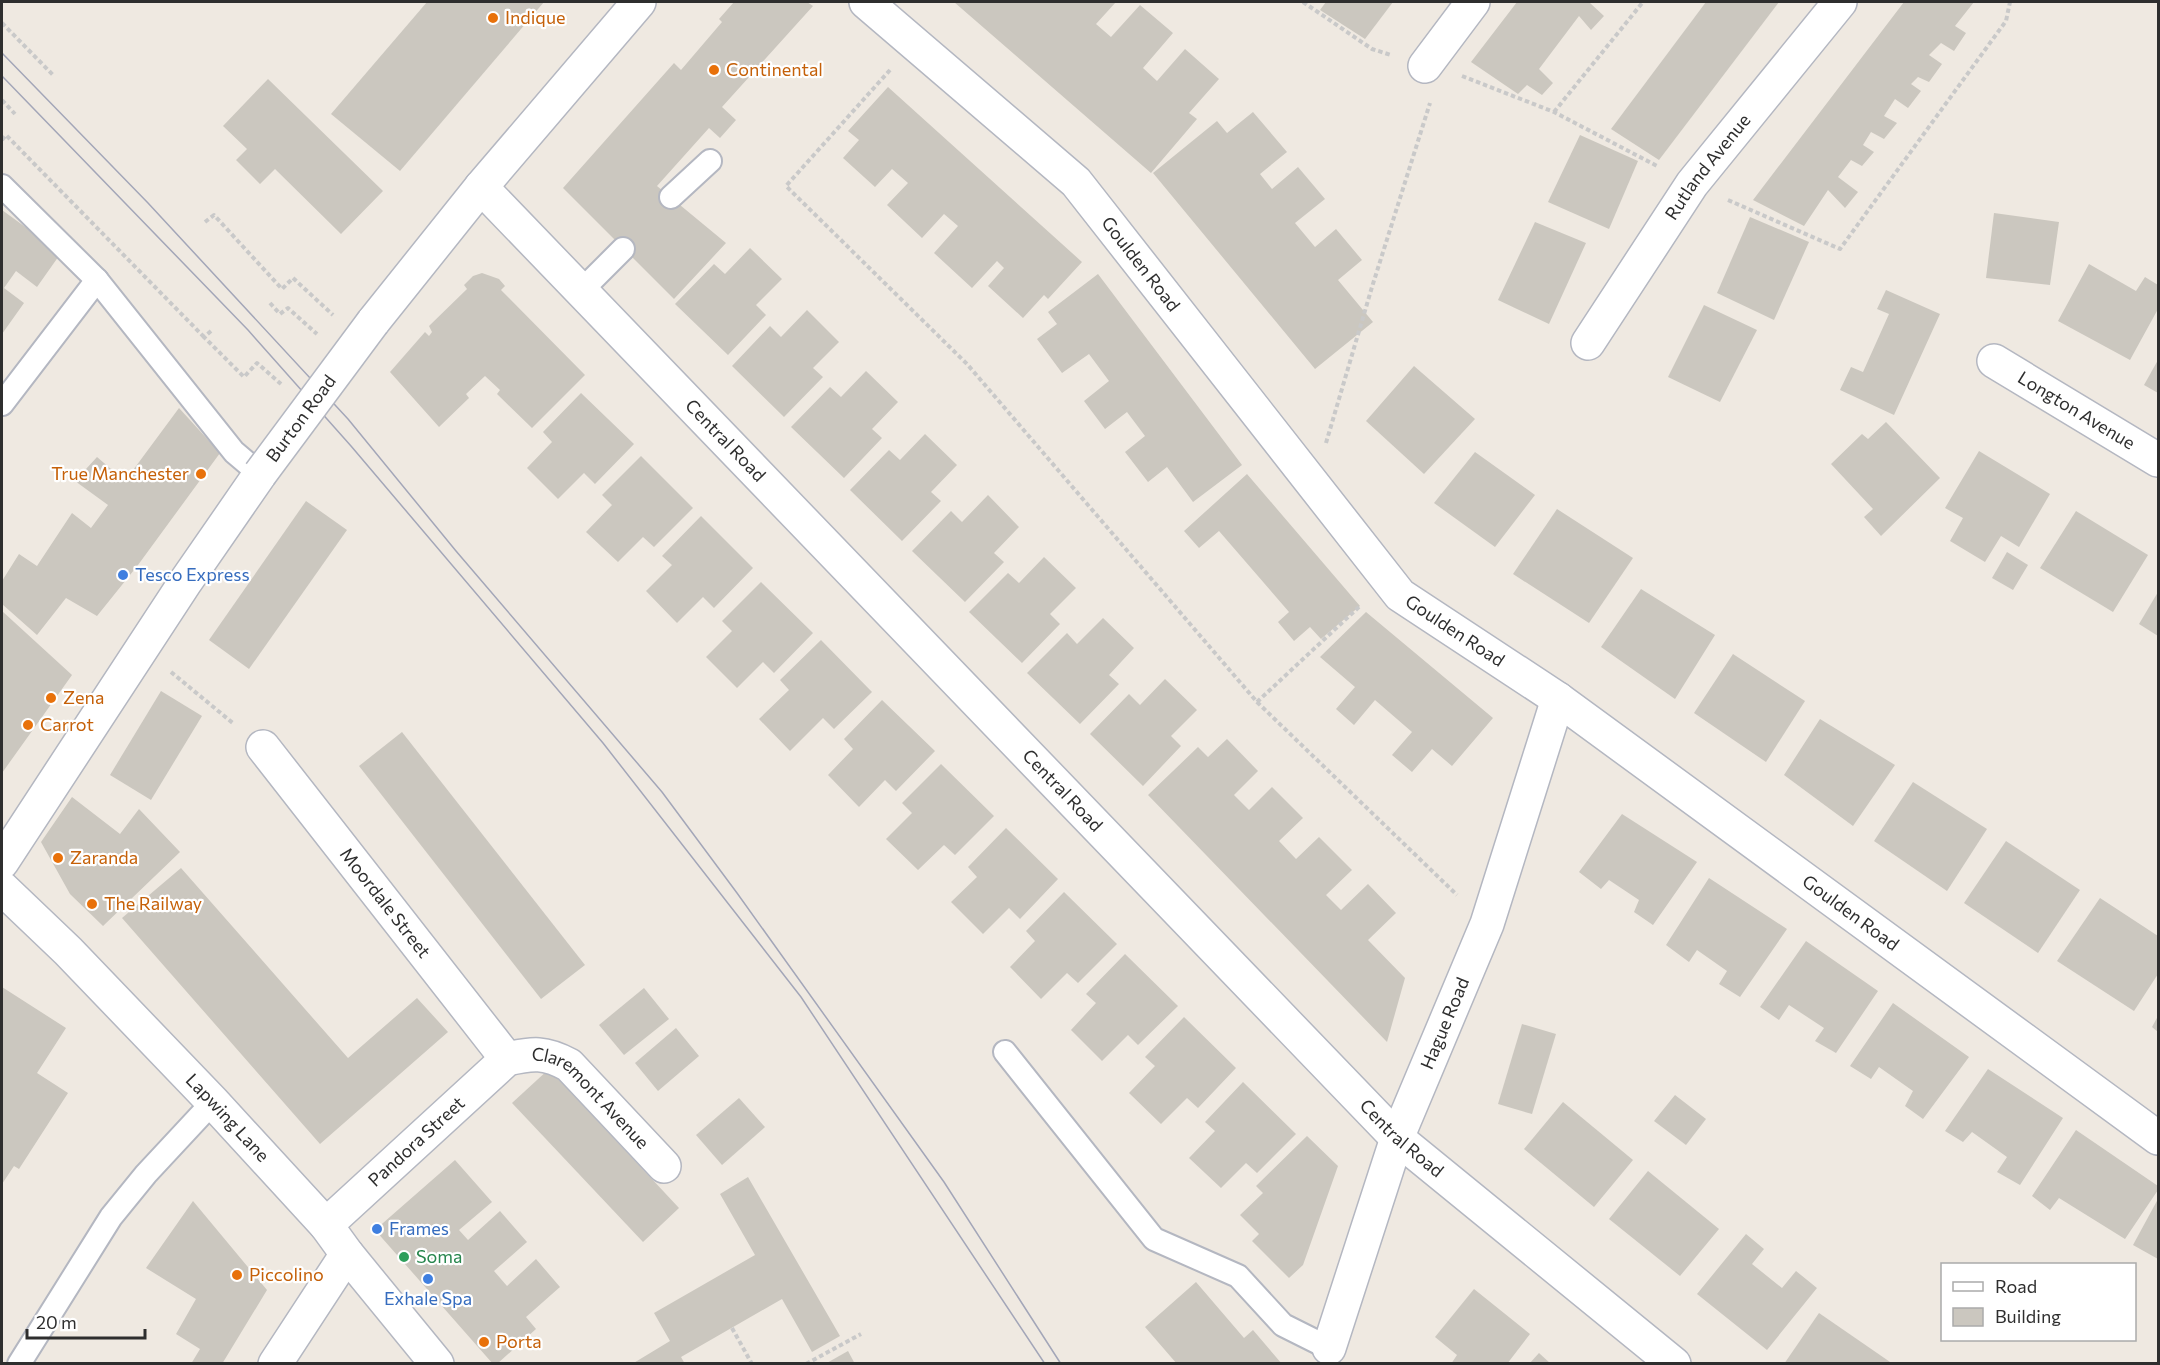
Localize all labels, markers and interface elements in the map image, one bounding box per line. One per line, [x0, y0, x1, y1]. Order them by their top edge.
place label: Indique [505, 6, 565, 28]
marker: Indique [486, 11, 500, 25]
place label: Continental [726, 58, 823, 80]
marker: Continental [707, 63, 721, 77]
street label: Rutland Avenue [1660, 109, 1755, 224]
street label: Goulden Road [1097, 212, 1185, 315]
street label: Longton Avenue [2014, 366, 2139, 454]
street label: Burton Road [261, 370, 340, 466]
street label: Central Road [681, 394, 771, 486]
place label: True Manchester [51, 462, 189, 484]
marker: True Manchester [194, 467, 208, 481]
place label: Tesco Express [135, 563, 250, 585]
marker: Tesco Express [116, 568, 130, 582]
street label: Goulden Road [1401, 590, 1509, 671]
place label: Zena [63, 686, 104, 708]
marker: Zena [44, 691, 58, 705]
place label: Carrot [40, 713, 94, 735]
marker: Carrot [21, 718, 35, 732]
street label: Central Road [1018, 744, 1108, 836]
street label: Moordale Street [336, 843, 436, 962]
place label: Zaranda [70, 846, 138, 868]
marker: Zaranda [51, 851, 65, 865]
street label: Goulden Road [1798, 870, 1904, 955]
place label: The Railway [104, 892, 202, 914]
marker: The Railway [85, 897, 99, 911]
street label: Hague Road [1415, 974, 1473, 1072]
street label: Claremont Avenue [531, 1043, 654, 1153]
street label: Lapwing Lane [182, 1069, 274, 1166]
street label: Pandora Street [363, 1091, 469, 1191]
street label: Central Road [1355, 1094, 1448, 1182]
place label: Frames [389, 1217, 449, 1239]
marker: Frames [370, 1222, 384, 1236]
place label: Soma [416, 1245, 462, 1267]
marker: Soma [397, 1250, 411, 1264]
place label: Piccolino [249, 1263, 324, 1285]
legend [1941, 1263, 2136, 1341]
marker: Piccolino [230, 1268, 244, 1282]
marker: Exhale Spa [421, 1272, 435, 1286]
text: Road [1995, 1275, 2037, 1297]
place label: Exhale Spa [384, 1287, 472, 1309]
scale bar [27, 1302, 146, 1340]
text: Building [1995, 1305, 2061, 1327]
text: 20 m [36, 1311, 77, 1333]
place label: Porta [496, 1330, 542, 1352]
marker: Porta [477, 1335, 491, 1349]

